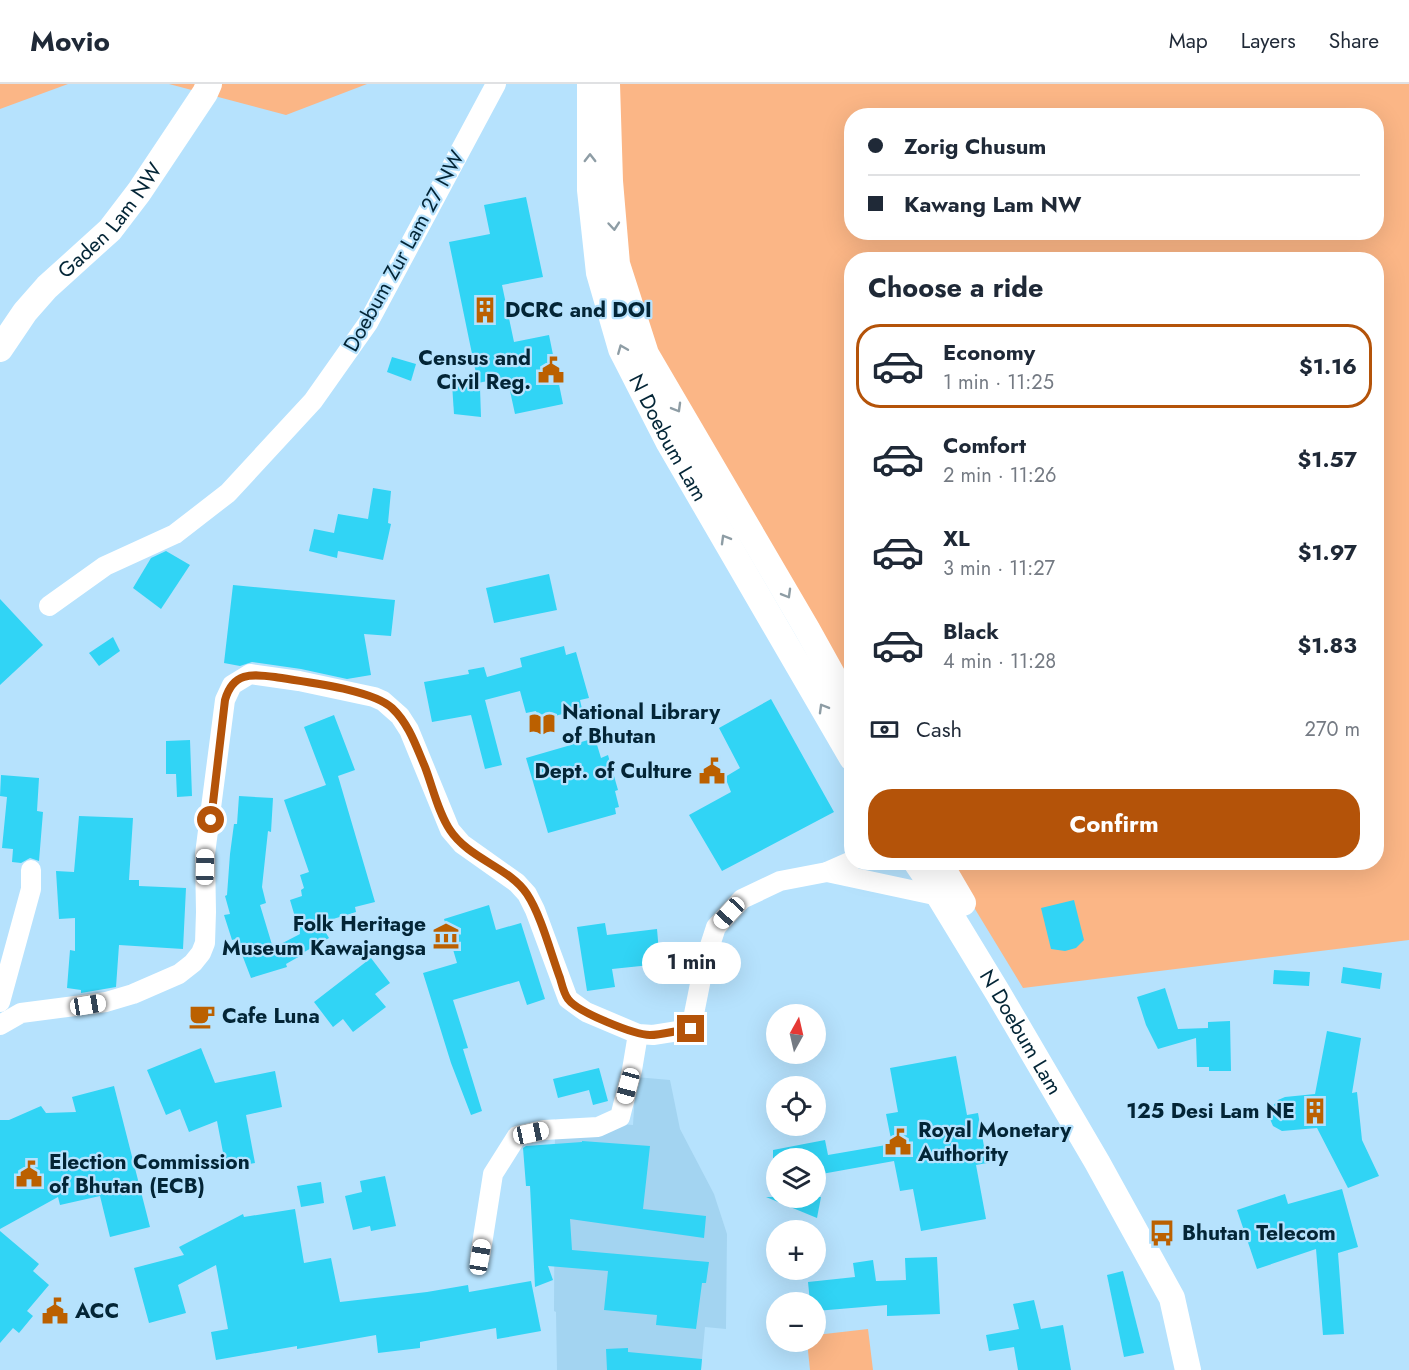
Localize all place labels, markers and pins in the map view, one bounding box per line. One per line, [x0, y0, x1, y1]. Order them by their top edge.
building icon: DCRC and DOI [470, 295, 500, 325]
place label: DCRC and DOI [505, 295, 652, 325]
place label: Census and Civil Reg. [418, 343, 531, 397]
public building icon: Census and Civil Reg. [536, 355, 566, 385]
place label: National Library of Bhutan [562, 697, 721, 751]
library icon: National Library of Bhutan [527, 709, 557, 739]
place label: Dept. of Culture [534, 756, 692, 786]
public building icon: Dept. of Culture [697, 756, 727, 786]
place label: Folk Heritage Museum Kawajangsa [222, 909, 426, 963]
museum icon: Folk Heritage Museum Kawajangsa [431, 921, 461, 951]
cafe icon: Cafe Luna [187, 1001, 217, 1031]
place label: Cafe Luna [222, 1001, 320, 1031]
place label: 125 Desi Lam NE [1126, 1096, 1295, 1126]
building icon: 125 Desi Lam NE [1300, 1096, 1330, 1126]
place label: Royal Monetary Authority [917, 1115, 1072, 1169]
public building icon: Royal Monetary Authority [883, 1127, 913, 1157]
place label: Election Commission of Bhutan (ECB) [49, 1147, 250, 1201]
public building icon: Election Commission of Bhutan (ECB) [14, 1159, 44, 1189]
bus stop icon: Bhutan Telecom [1147, 1218, 1177, 1248]
place label: Bhutan Telecom [1182, 1218, 1336, 1248]
public building icon: ACC [40, 1296, 70, 1326]
place label: ACC [74, 1296, 119, 1326]

